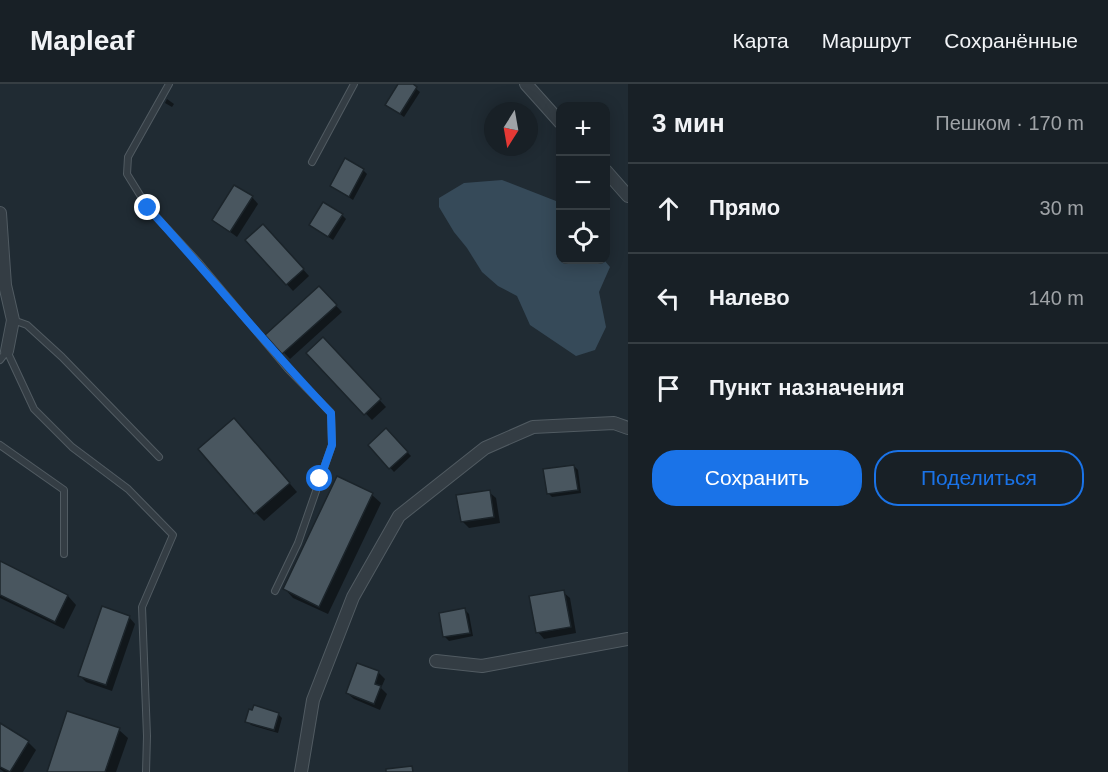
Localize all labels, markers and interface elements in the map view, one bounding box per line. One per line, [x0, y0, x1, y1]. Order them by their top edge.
text: Mapleaf [30, 25, 134, 56]
text: Карта [733, 29, 789, 52]
text: Маршрут [822, 29, 911, 52]
text: Сохранённые [944, 29, 1078, 52]
north arrow [484, 102, 538, 156]
map controls [556, 102, 610, 264]
button: + [556, 102, 610, 156]
text: 3 мин [652, 108, 725, 138]
text: Пешком · 170 m [935, 112, 1084, 134]
button: − [556, 156, 610, 210]
icon: ahead [652, 192, 685, 225]
route end [134, 194, 160, 220]
text: Прямо [709, 195, 780, 220]
text: 30 m [1040, 197, 1084, 219]
button: locate [556, 210, 610, 264]
icon: left [652, 282, 685, 315]
text: Налево [709, 285, 790, 310]
text: 140 m [1028, 287, 1084, 309]
icon: arrive [652, 372, 685, 405]
text: Пункт назначения [709, 375, 905, 400]
button: Сохранить [652, 450, 862, 506]
button: Поделиться [874, 450, 1084, 506]
route start [306, 465, 332, 491]

